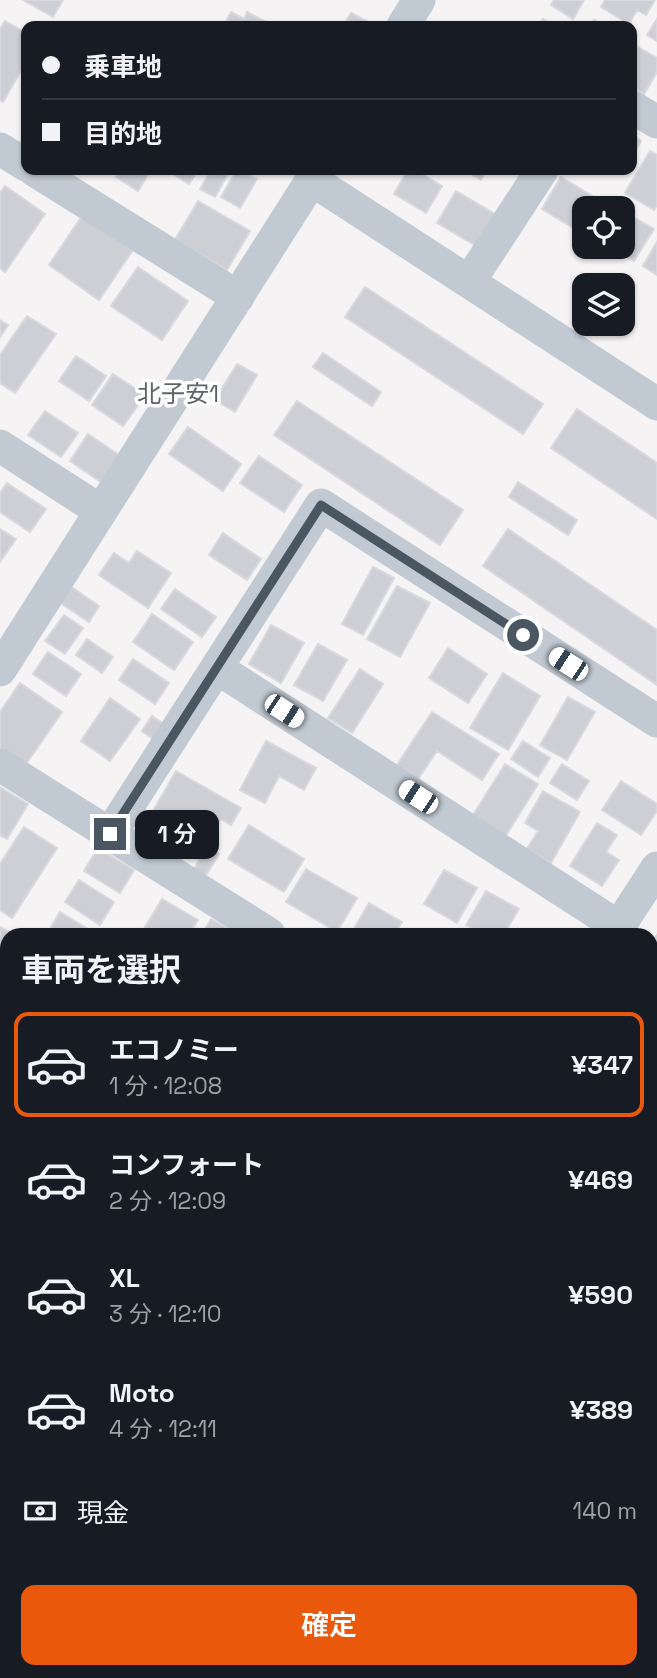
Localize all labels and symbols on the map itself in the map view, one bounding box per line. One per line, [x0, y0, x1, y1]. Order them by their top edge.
district label: 北子安1 [137, 378, 219, 409]
route start [507, 619, 539, 651]
car [545, 644, 592, 684]
car [261, 691, 308, 731]
car [395, 777, 442, 817]
callout: 1 分 [134, 810, 218, 858]
route end [94, 818, 126, 850]

